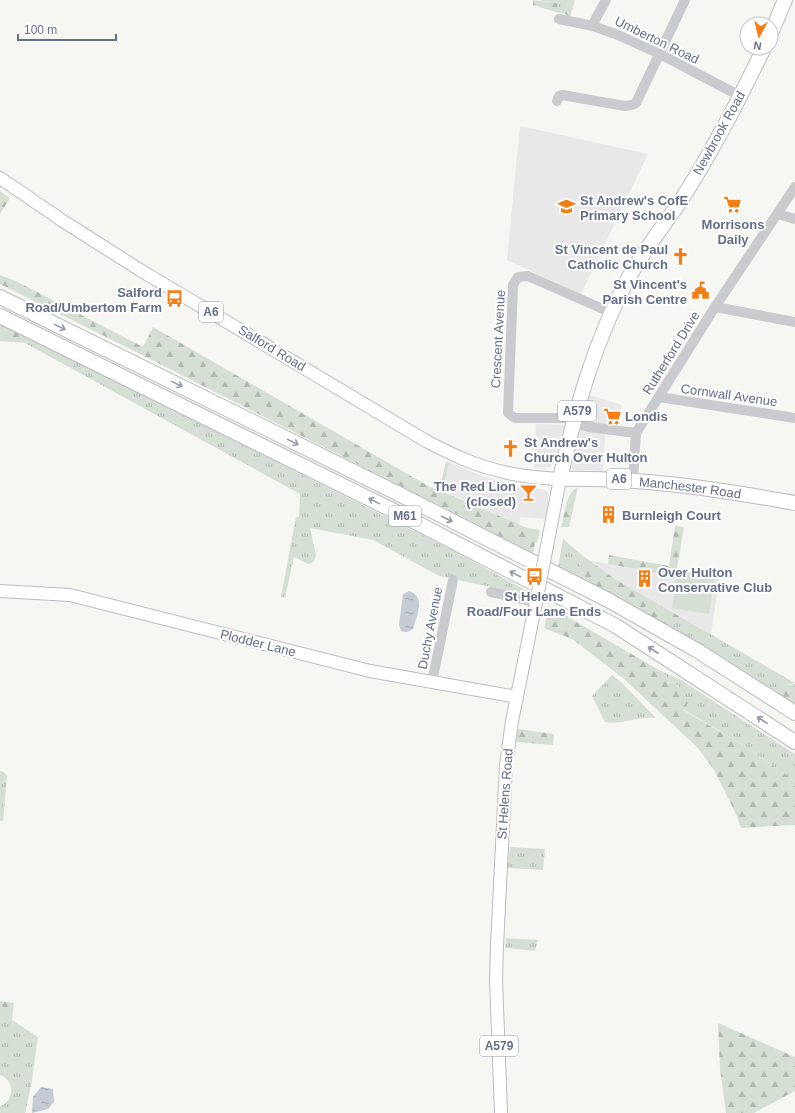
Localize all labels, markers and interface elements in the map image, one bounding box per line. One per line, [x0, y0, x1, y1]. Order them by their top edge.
street label: Umberton Road [612, 13, 702, 67]
scale bar [18, 16, 116, 42]
north arrow [739, 16, 779, 56]
text: 100 m [24, 23, 57, 37]
text: N [753, 39, 762, 52]
street label: Newbrook Road [690, 89, 748, 177]
place label: St Andrew's CofE Primary School [580, 193, 688, 223]
supermarket icon: Morrisons Daily [723, 195, 743, 215]
school or university icon: St Andrew's CofE Primary School [557, 197, 577, 217]
place label: Morrisons Daily [702, 217, 764, 247]
place label: St Vincent de Paul Catholic Church [555, 242, 668, 272]
church icon: St Vincent de Paul Catholic Church [671, 246, 691, 266]
place label: St Vincent's Parish Centre [602, 277, 687, 307]
public building icon: St Vincent's Parish Centre [690, 281, 710, 301]
place label: Salford Road/Umbertom Farm [25, 285, 162, 315]
bus stop icon: Salford Road/Umbertom Farm [165, 289, 185, 309]
street label: Crescent Avenue [488, 289, 508, 389]
road number: A6 [199, 302, 223, 322]
street label: Rutherford Drive [639, 309, 703, 397]
street label: Salford Road [236, 322, 308, 374]
one-way arrow [54, 324, 66, 331]
one-way arrow [171, 381, 183, 388]
street label: Cornwall Avenue [680, 381, 778, 409]
road number: A579 [558, 401, 596, 421]
supermarket icon: Londis [602, 406, 622, 426]
place label: Londis [625, 409, 668, 424]
place label: St Andrew's Church Over Hulton [524, 435, 648, 465]
one-way arrow [287, 439, 299, 446]
church icon: St Andrew's Church Over Hulton [501, 439, 521, 459]
road number: A6 [607, 469, 631, 489]
street label: Manchester Road [639, 474, 742, 501]
place label: The Red Lion (closed) [434, 479, 516, 509]
bar icon: The Red Lion (closed) [519, 483, 539, 503]
one-way arrow [369, 497, 381, 504]
building icon: Burnleigh Court [599, 505, 619, 525]
road number: M61 [389, 506, 421, 526]
place label: Burnleigh Court [622, 508, 722, 523]
one-way arrow [441, 515, 453, 523]
place label: Over Hulton Conservative Club [658, 565, 772, 595]
bus stop icon: St Helens Road/Four Lane Ends [524, 567, 544, 587]
one-way arrow [509, 569, 521, 577]
building icon: Over Hulton Conservative Club [635, 569, 655, 589]
street label: Duchy Avenue [415, 586, 445, 670]
place label: St Helens Road/Four Lane Ends [467, 589, 601, 619]
street label: Plodder Lane [219, 626, 297, 660]
one-way arrow [648, 646, 659, 654]
one-way arrow [756, 716, 768, 724]
street label: St Helens Road [494, 748, 516, 840]
road number: A579 [480, 1036, 518, 1056]

